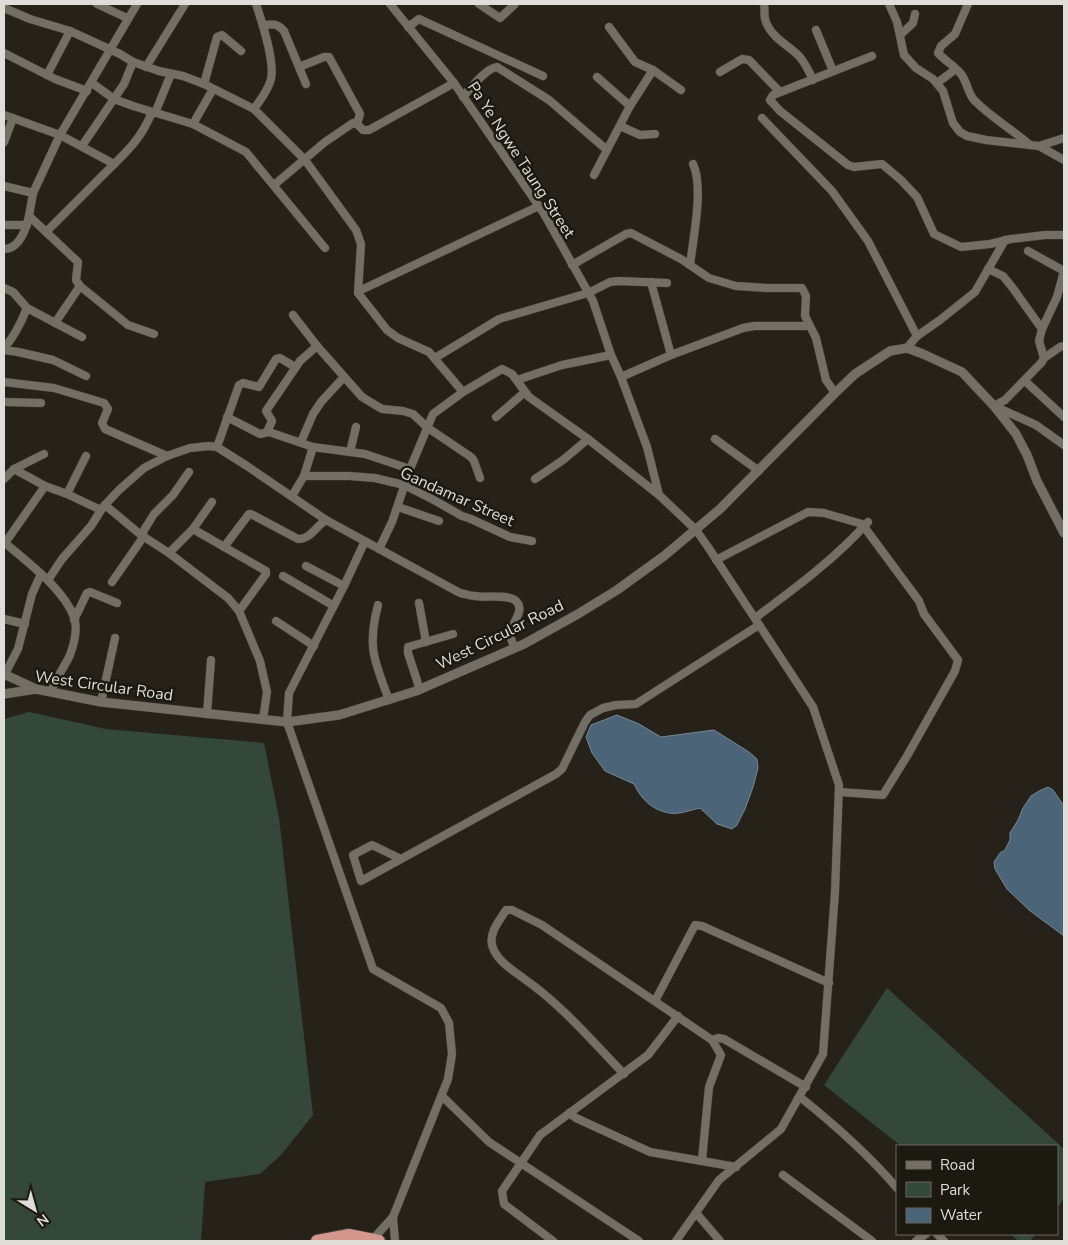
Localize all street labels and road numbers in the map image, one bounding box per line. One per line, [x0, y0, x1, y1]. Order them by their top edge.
street label: Pa Ye Ngwe Taung Street [462, 77, 580, 243]
street label: Gandamar Street [396, 462, 518, 532]
street label: West Circular Road [433, 595, 567, 675]
street label: West Circular Road [33, 665, 175, 707]

